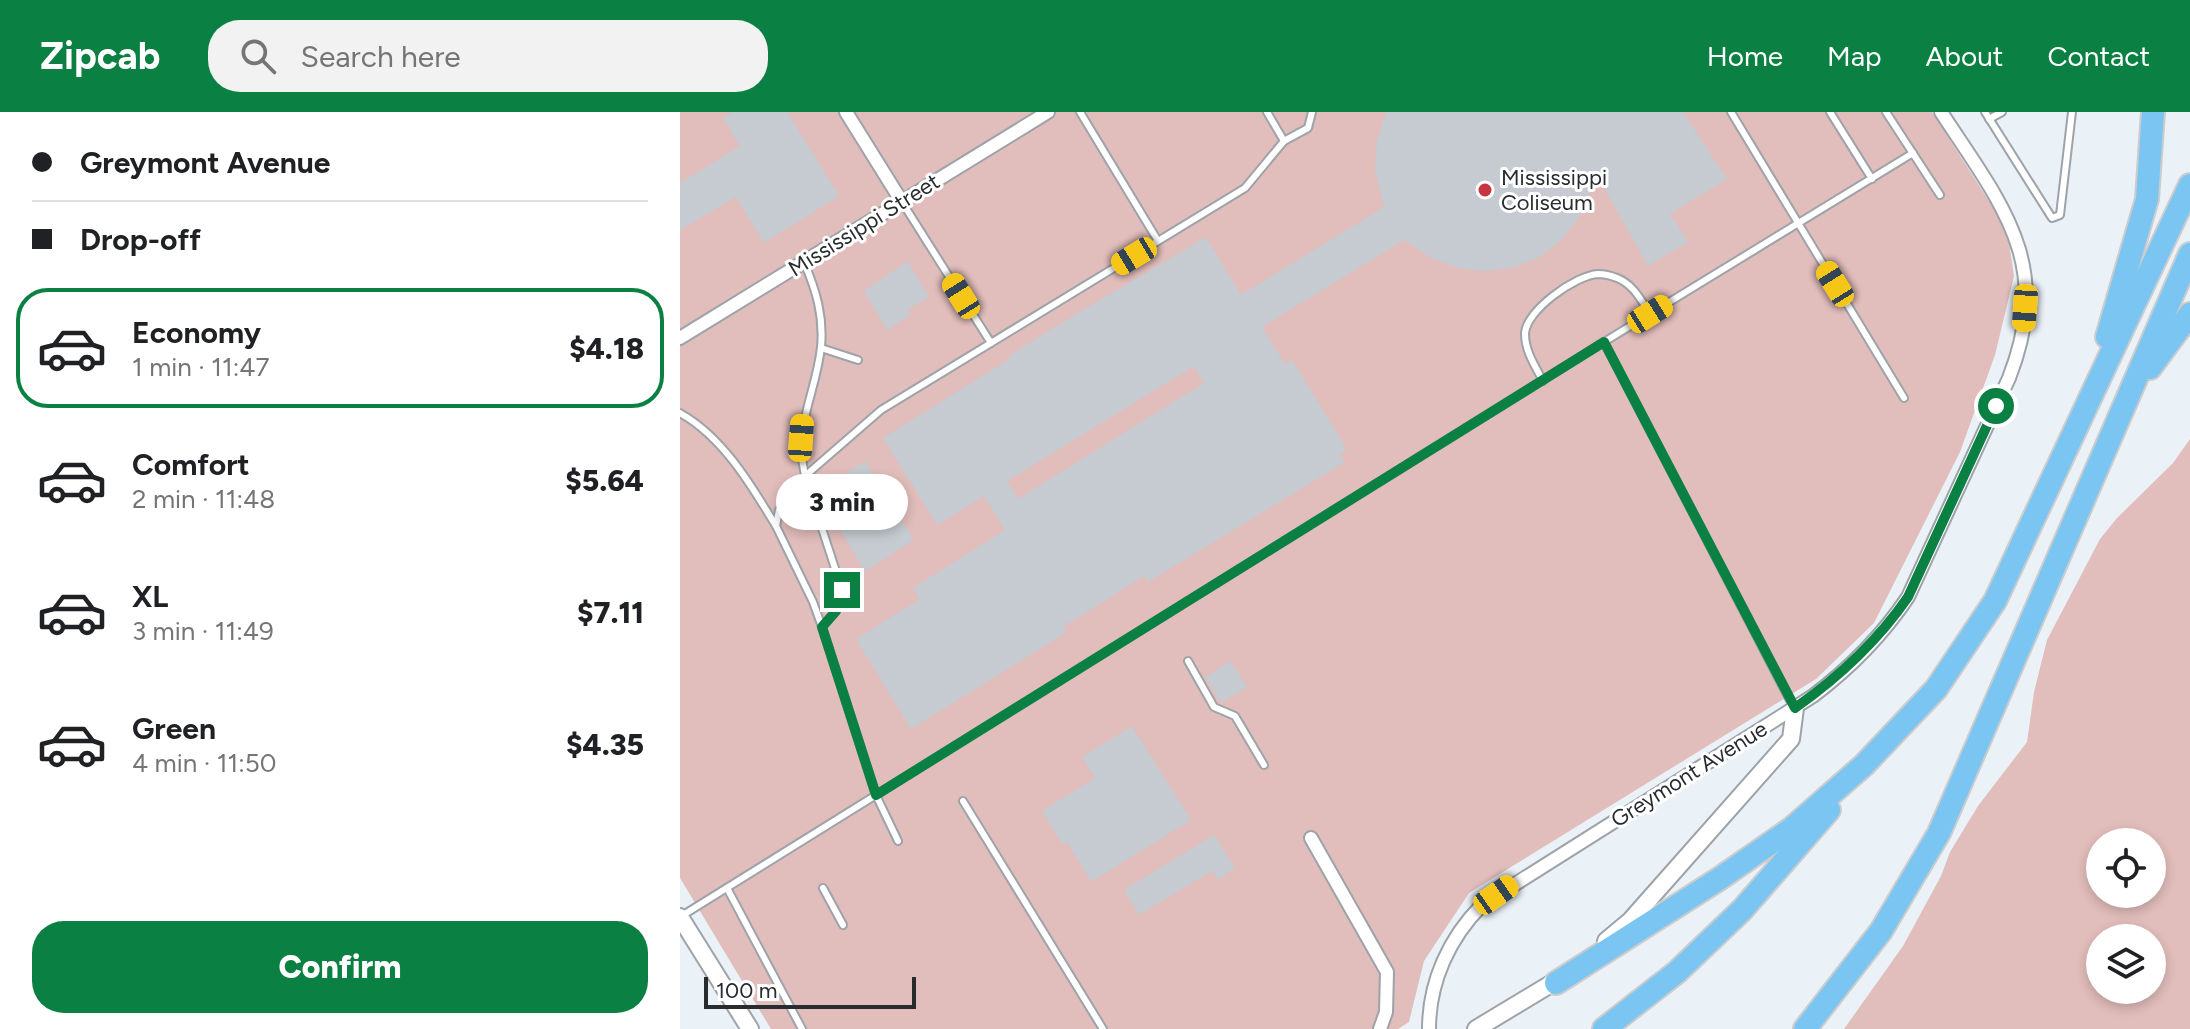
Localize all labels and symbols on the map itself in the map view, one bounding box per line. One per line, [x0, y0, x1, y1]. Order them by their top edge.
place label: Mississippi Coliseum [1501, 164, 1607, 216]
street label: Mississippi Street [783, 168, 945, 282]
marker: Mississippi Coliseum [1476, 181, 1494, 199]
car [1107, 233, 1161, 279]
car [1812, 257, 1858, 311]
car [938, 269, 984, 323]
car [2011, 283, 2039, 333]
car [1623, 291, 1677, 337]
route start [1978, 388, 2014, 424]
car [787, 413, 815, 463]
callout: 3 min [776, 474, 908, 530]
route end [824, 572, 860, 608]
street label: Greymont Avenue [1606, 715, 1772, 833]
car [1469, 871, 1523, 919]
scale bar [704, 973, 916, 1009]

